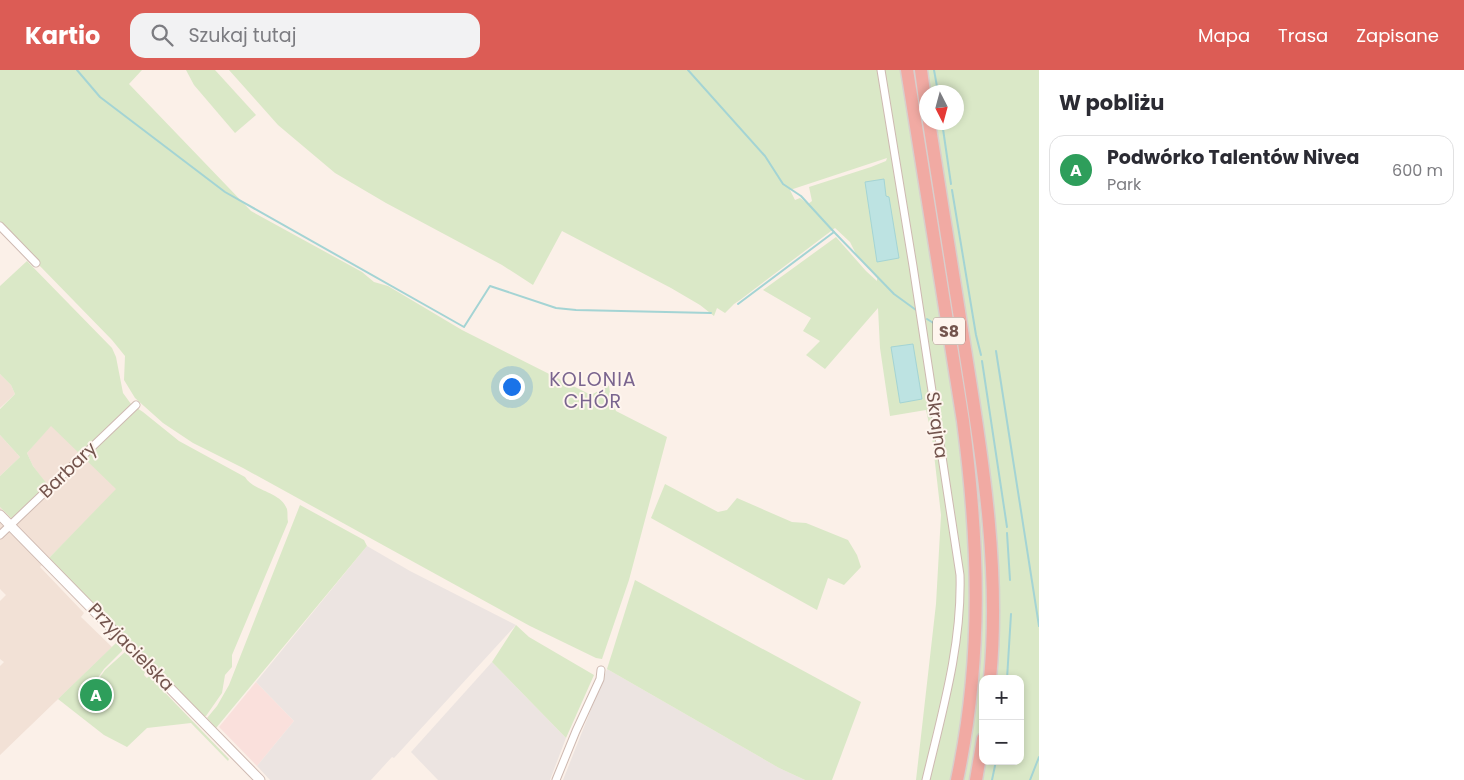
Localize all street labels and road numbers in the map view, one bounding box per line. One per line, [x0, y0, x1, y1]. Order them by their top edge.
road number: S8 [933, 318, 965, 344]
street label: Skrajna [920, 390, 955, 460]
street label: Barbary [33, 436, 102, 503]
street label: Przyjacielska [83, 597, 180, 696]

